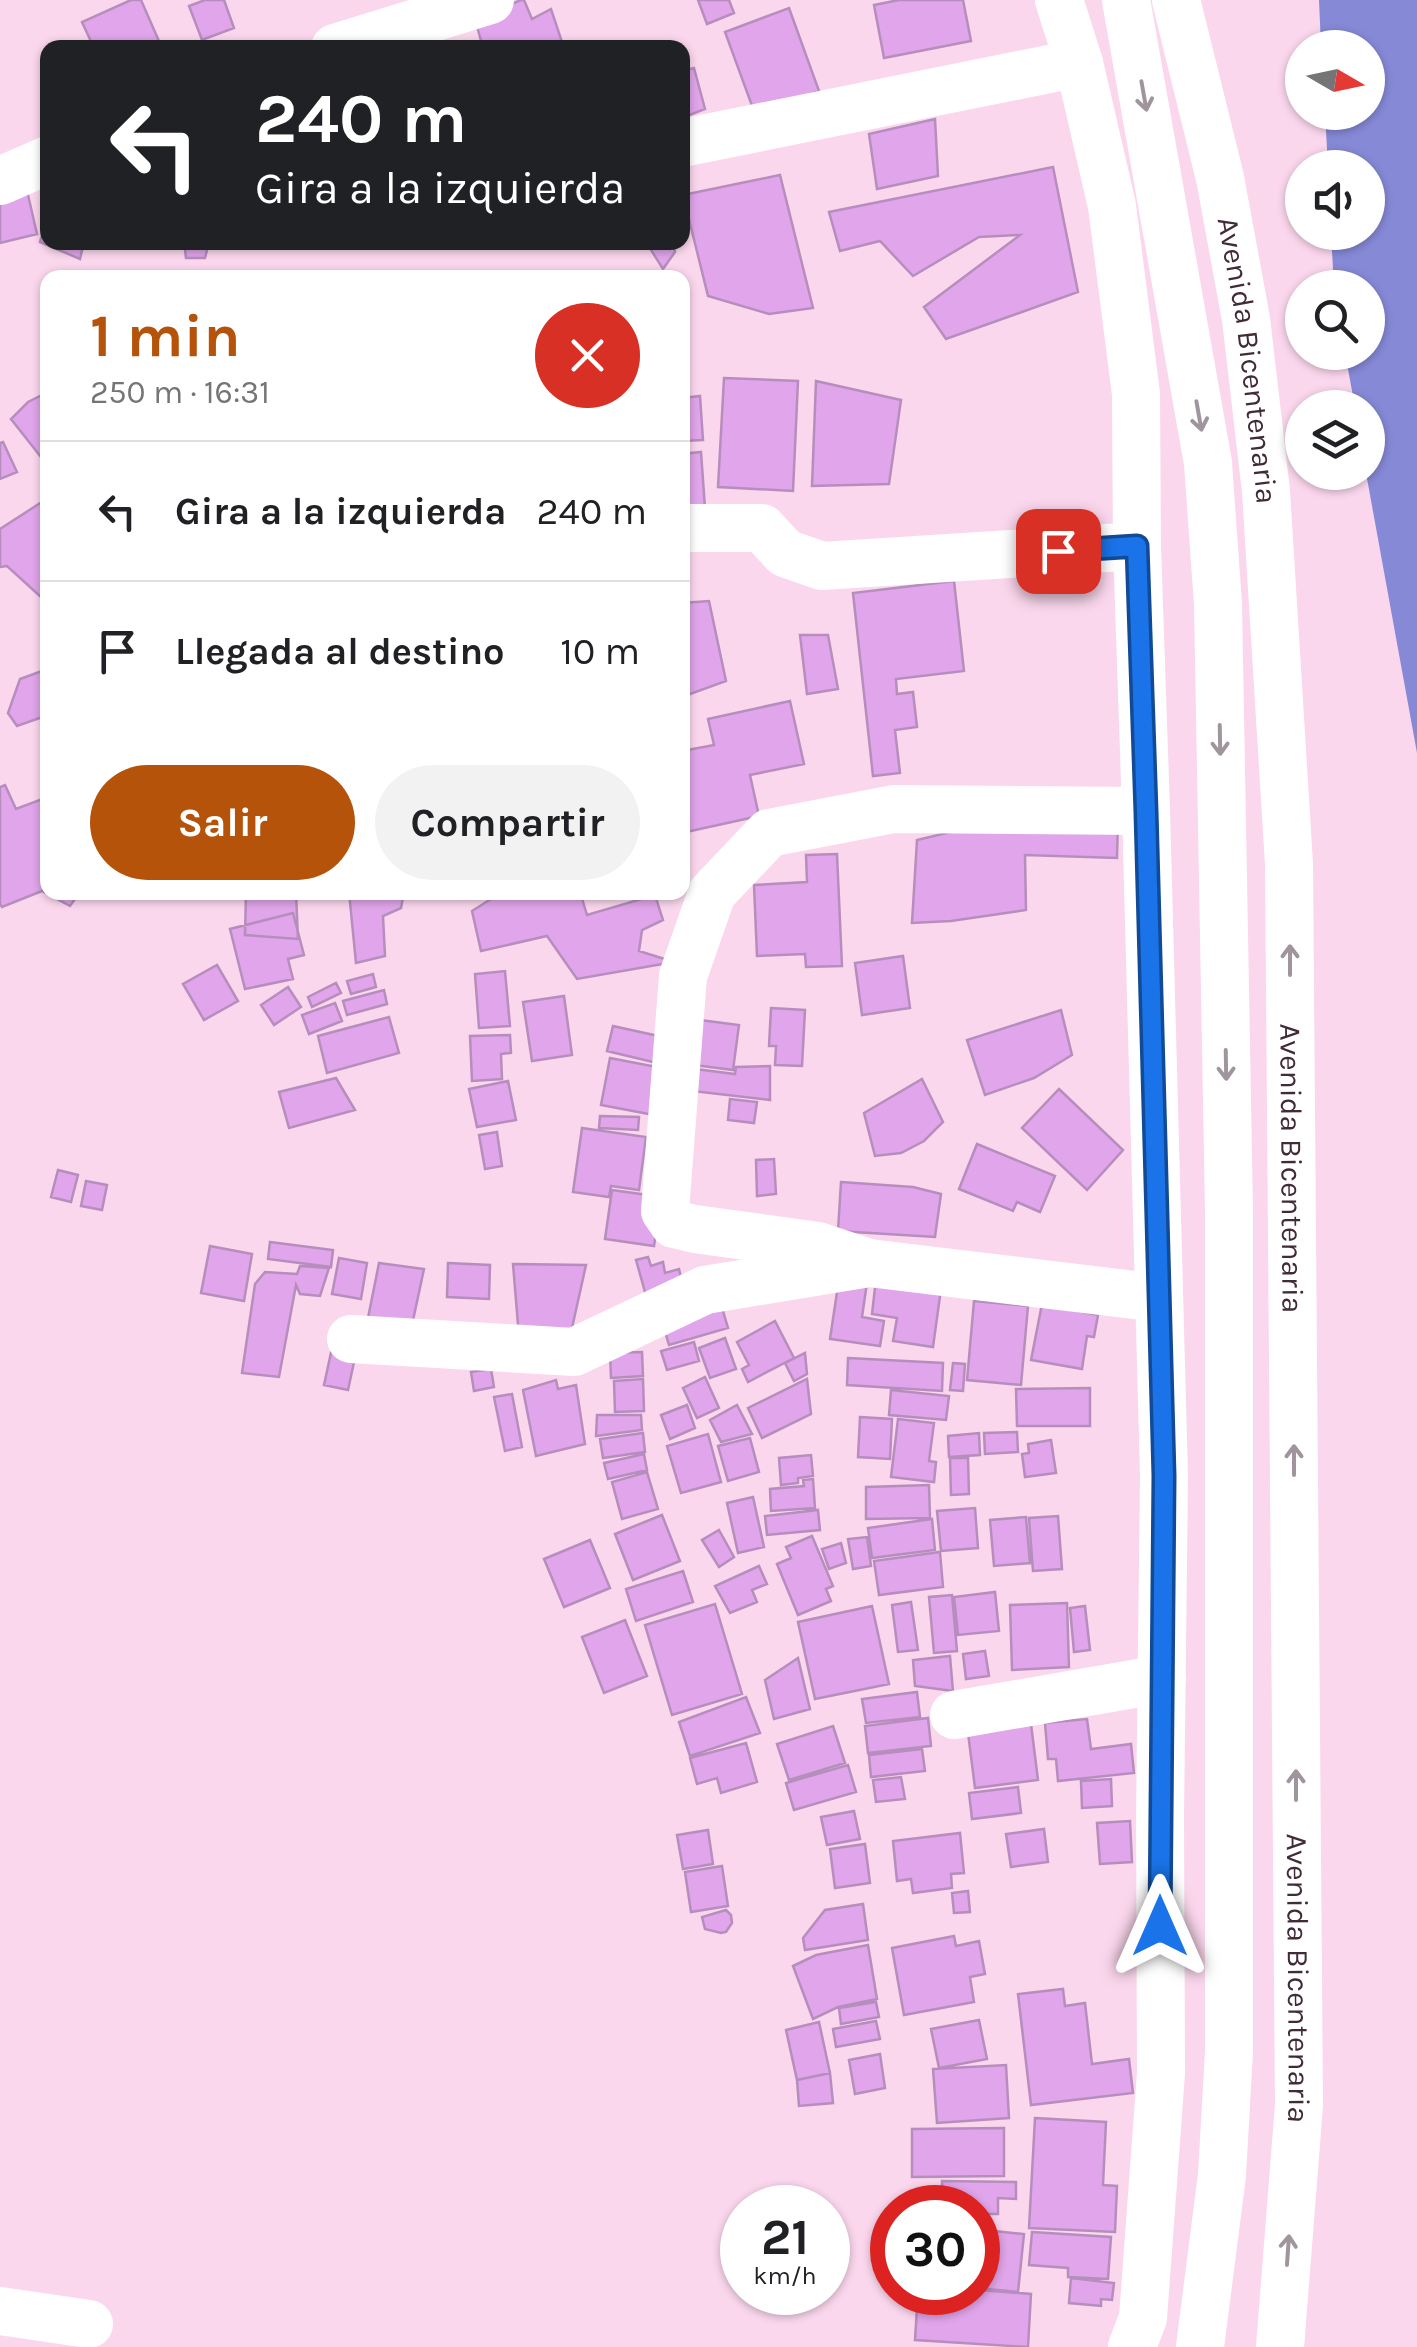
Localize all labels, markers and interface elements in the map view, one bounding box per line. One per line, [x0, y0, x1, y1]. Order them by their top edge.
north arrow [1285, 30, 1385, 130]
map controls [1285, 30, 1385, 490]
text: 240 m [255, 78, 467, 160]
one-way arrow [1135, 79, 1154, 112]
icon: left [90, 80, 220, 210]
button: sound [1285, 150, 1385, 250]
text: Gira a la izquierda [255, 162, 625, 214]
street label: Avenida Bicentenaria [1210, 214, 1285, 505]
button: search [1285, 270, 1385, 370]
text: 1 min [90, 301, 241, 371]
button: close [535, 303, 640, 408]
text: 250 m · 16:31 [90, 374, 270, 411]
button: layers [1285, 390, 1385, 490]
one-way arrow [1190, 399, 1209, 432]
icon: left [90, 484, 145, 539]
text: Gira a la izquierda [175, 489, 507, 534]
text: 240 m [537, 489, 647, 534]
pin [1016, 509, 1101, 594]
icon: arrive [1031, 524, 1086, 579]
icon: arrive [90, 624, 145, 679]
text: Llegada al destino [175, 629, 505, 674]
text: 10 m [560, 629, 640, 674]
one-way arrow [1210, 722, 1230, 755]
button: Salir [90, 765, 355, 880]
button: Compartir [375, 765, 640, 880]
one-way arrow [1280, 945, 1300, 978]
street label: Avenida Bicentenaria [1272, 1023, 1311, 1313]
one-way arrow [1216, 1048, 1236, 1080]
one-way arrow [1284, 1445, 1304, 1478]
one-way arrow [1286, 1770, 1306, 1802]
street label: Avenida Bicentenaria [1279, 1833, 1317, 2125]
position arrow [1108, 1874, 1212, 1978]
speed limit sign: 30 [870, 2185, 1000, 2315]
text: 21 [761, 2208, 809, 2267]
one-way arrow [1278, 2234, 1297, 2266]
text: km/h [753, 2261, 817, 2290]

